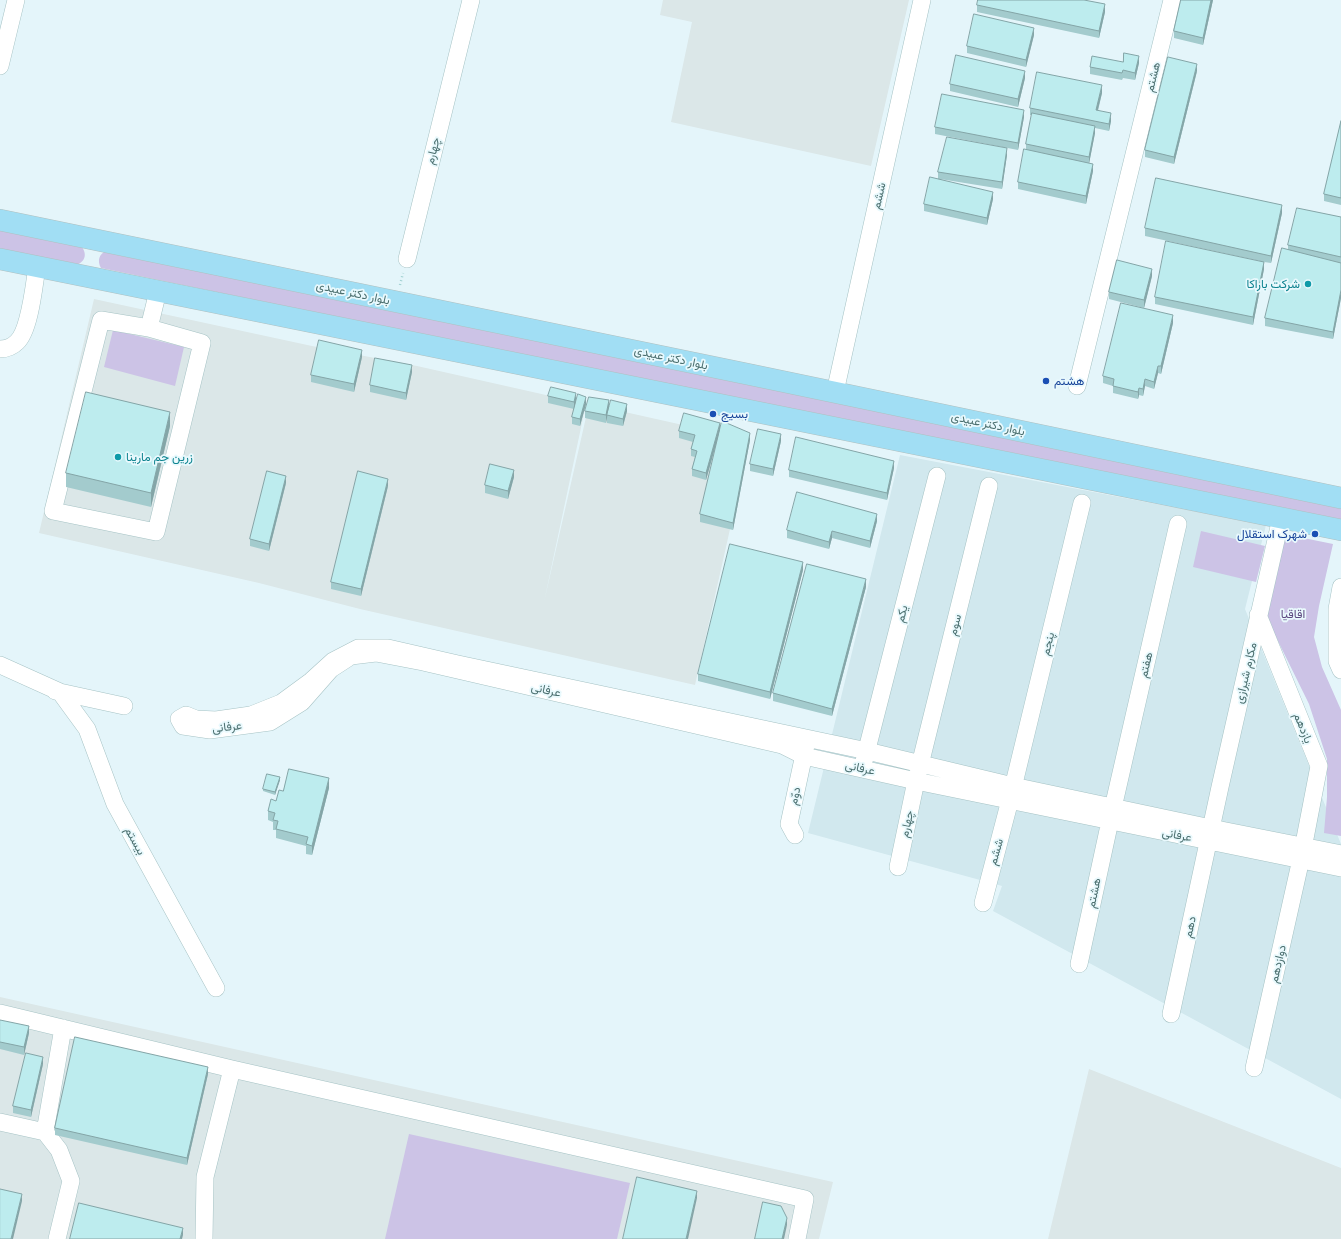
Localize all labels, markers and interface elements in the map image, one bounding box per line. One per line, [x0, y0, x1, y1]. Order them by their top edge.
street label: هشتم [1142, 61, 1164, 93]
street label: چهارم [423, 136, 443, 166]
street label: ششم [869, 181, 889, 211]
place label: شرکت باراکا [1246, 277, 1300, 291]
street label: بلوار دکتر عبیدی [315, 278, 391, 308]
marker: شرکت باراکا [1303, 279, 1313, 289]
street label: بلوار دکتر عبیدی [633, 343, 709, 373]
place label: هشتم [1054, 374, 1084, 388]
marker: هشتم [1041, 376, 1051, 386]
place label: بسیج [721, 407, 748, 421]
marker: بسیج [708, 409, 718, 419]
street label: بلوار دکتر عبیدی [950, 409, 1026, 439]
place label: زرین جم مارینا [126, 450, 193, 464]
marker: زرین جم مارینا [113, 452, 123, 462]
place label: شهرک استقلال [1237, 527, 1307, 541]
marker: شهرک استقلال [1310, 529, 1320, 539]
street label: یکم [893, 604, 911, 624]
park label: اقاقیا [1281, 607, 1305, 621]
street label: سوم [945, 613, 965, 637]
street label: پنجم [1038, 631, 1058, 657]
street label: مکارم شیرازی [1232, 641, 1260, 705]
street label: هفتم [1136, 651, 1156, 679]
street label: عرفانی [530, 680, 562, 700]
street label: یازدهم [1290, 711, 1316, 745]
street label: عرفانی [211, 718, 243, 736]
street label: عرفانی [844, 758, 876, 778]
street label: دوّم [786, 786, 804, 806]
street label: چهارم [897, 809, 917, 839]
street label: بیستم [121, 824, 149, 858]
street label: عرفانی [1161, 825, 1193, 845]
street label: ششم [986, 837, 1006, 867]
street label: هشتم [1084, 877, 1104, 909]
street label: دهم [1181, 915, 1199, 939]
street label: دوازدهم [1267, 944, 1289, 984]

